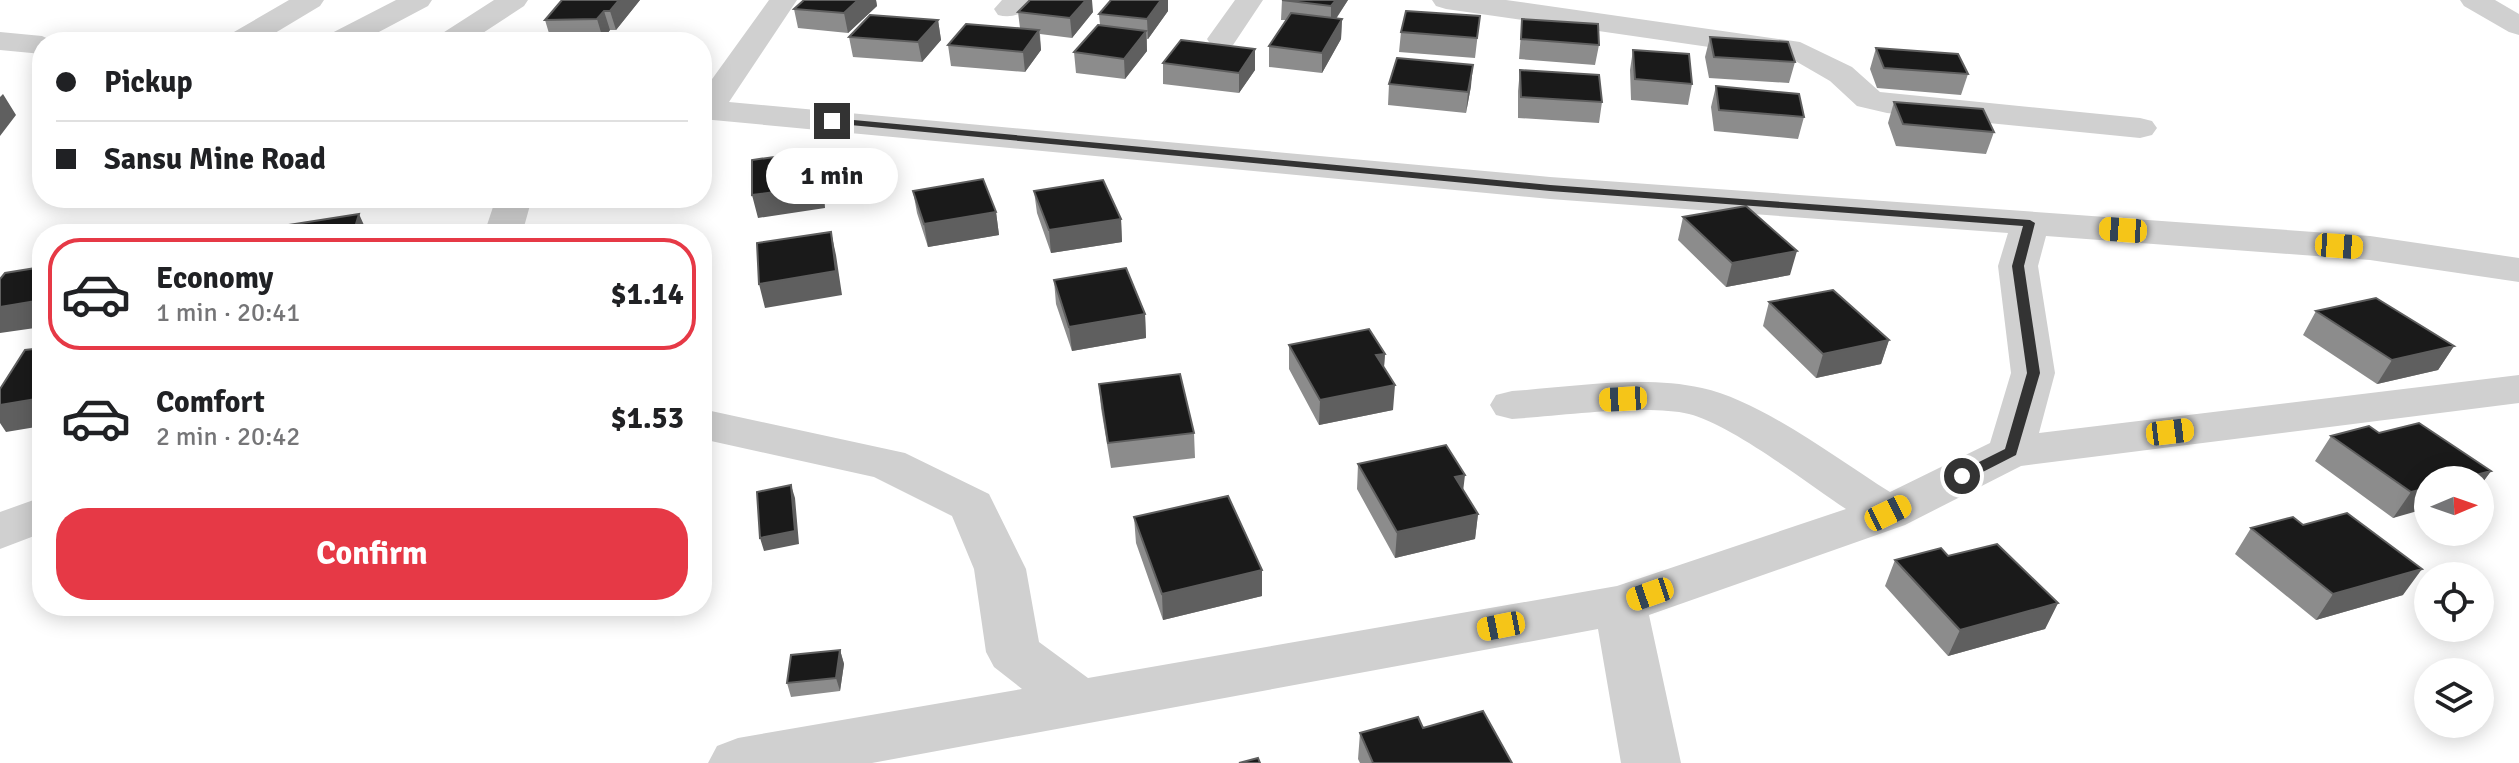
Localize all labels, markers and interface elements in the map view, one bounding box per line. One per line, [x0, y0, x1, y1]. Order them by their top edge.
text: Pickup [104, 64, 193, 101]
route end [814, 103, 850, 139]
text: Sansu Mine Road [104, 141, 326, 178]
callout: 1 min [766, 149, 898, 205]
text: 1 min [801, 160, 863, 192]
car [2098, 216, 2148, 244]
car [2314, 232, 2364, 260]
icon: car [60, 258, 132, 330]
text: Economy [156, 260, 273, 297]
text: $1.14 [611, 276, 684, 313]
text: 1 min · 20:41 [156, 297, 300, 329]
icon: car [60, 382, 132, 454]
text: Comfort [156, 384, 265, 421]
car [1598, 386, 1648, 412]
text: $1.53 [611, 400, 684, 437]
car [2145, 417, 2195, 447]
text: 2 min · 20:42 [156, 421, 300, 453]
route start [1944, 458, 1980, 494]
north arrow [2414, 466, 2494, 546]
map controls [2414, 466, 2494, 738]
car [1861, 492, 1915, 534]
button: Confirm [56, 508, 688, 600]
button: locate [2414, 562, 2494, 642]
car [1623, 575, 1677, 613]
car [1475, 610, 1527, 642]
button: layers [2414, 658, 2494, 738]

